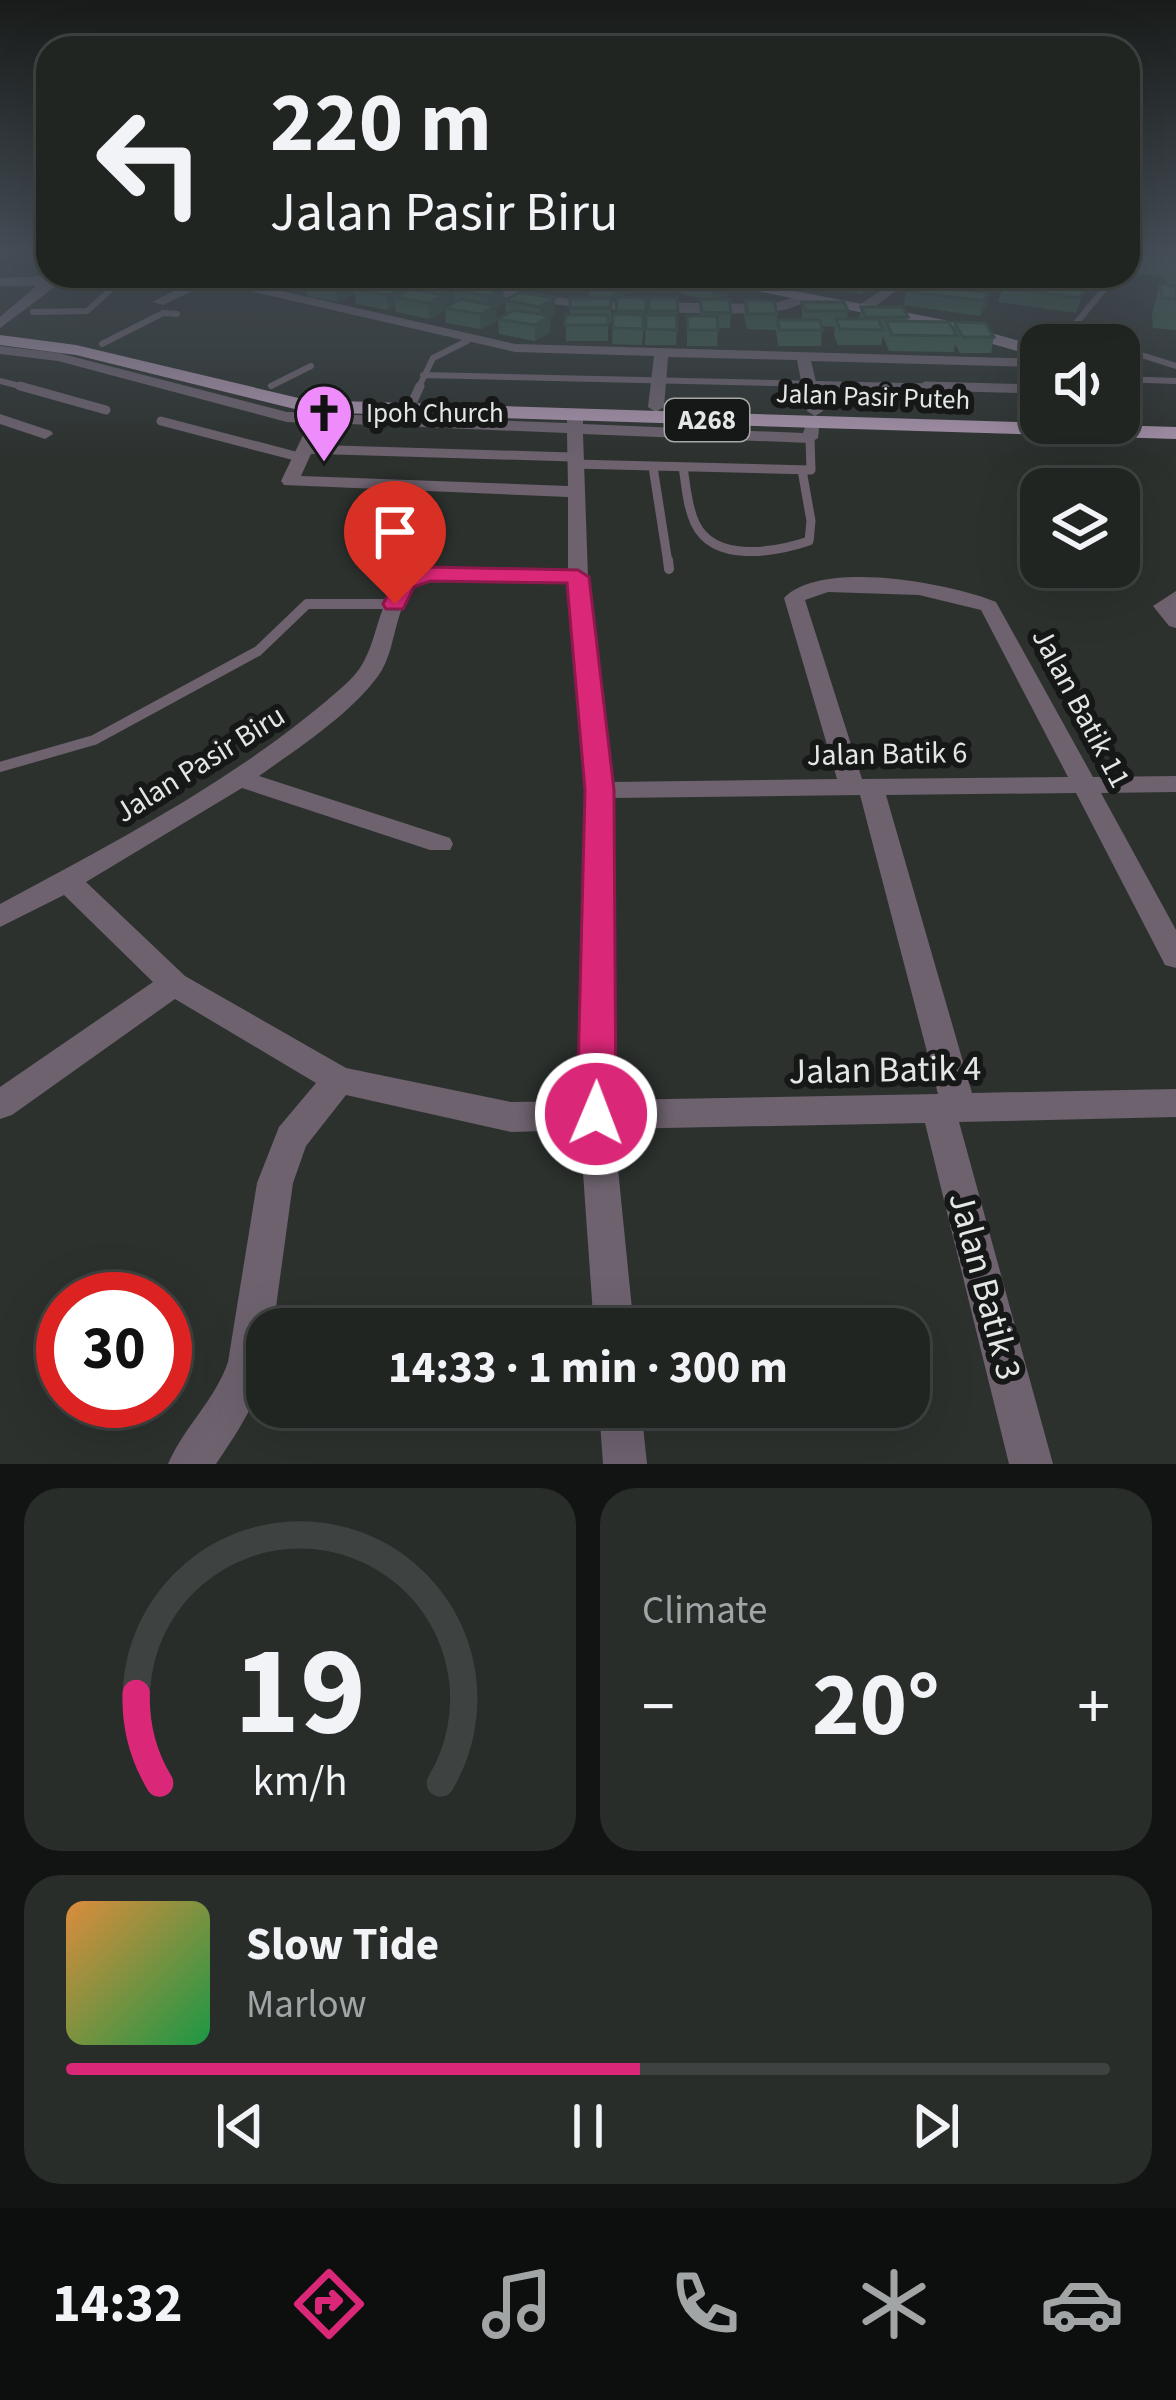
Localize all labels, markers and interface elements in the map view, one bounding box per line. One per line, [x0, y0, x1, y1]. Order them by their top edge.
text: 220 m [270, 64, 492, 184]
icon: left [72, 84, 228, 240]
text: Jalan Pasir Biru [270, 175, 618, 252]
map controls [1020, 324, 1140, 588]
button: sound [1020, 324, 1140, 444]
street label: Jalan Pasir Puteh [775, 374, 971, 420]
church icon: Ipoh Church [293, 382, 355, 464]
place label: Ipoh Church [366, 394, 504, 433]
road number: A268 [665, 399, 749, 441]
button: layers [1020, 468, 1140, 588]
pin [344, 481, 446, 604]
icon: arrive [362, 499, 428, 565]
street label: Jalan Batik 11 [1021, 621, 1141, 795]
street label: Jalan Pasir Biru [107, 694, 293, 834]
street label: Jalan Batik 6 [806, 731, 968, 777]
street label: Jalan Batik 4 [788, 1043, 982, 1097]
position arrow [533, 1051, 659, 1177]
street label: Jalan Batik 3 [935, 1186, 1035, 1386]
speed limit sign: 30 [36, 1272, 192, 1428]
text: 14:33 · 1 min · 300 m [388, 1336, 788, 1400]
text: Climate [642, 1583, 767, 1639]
text: 19 [234, 1604, 366, 1782]
text: 20° [812, 1642, 940, 1770]
text: − [642, 1660, 675, 1754]
text: + [1077, 1660, 1110, 1754]
text: km/h [252, 1750, 348, 1811]
text: Slow Tide [246, 1913, 439, 1977]
text: Marlow [246, 1977, 367, 2033]
icon: previous [207, 2093, 273, 2159]
icon: pause [555, 2093, 621, 2159]
icon: next [903, 2093, 969, 2159]
icon: directions [287, 2262, 371, 2346]
icon: music [475, 2262, 559, 2346]
icon: phone [663, 2262, 747, 2346]
icon: climate [852, 2262, 936, 2346]
icon: car [1040, 2262, 1124, 2346]
text: 14:32 [52, 2266, 182, 2343]

